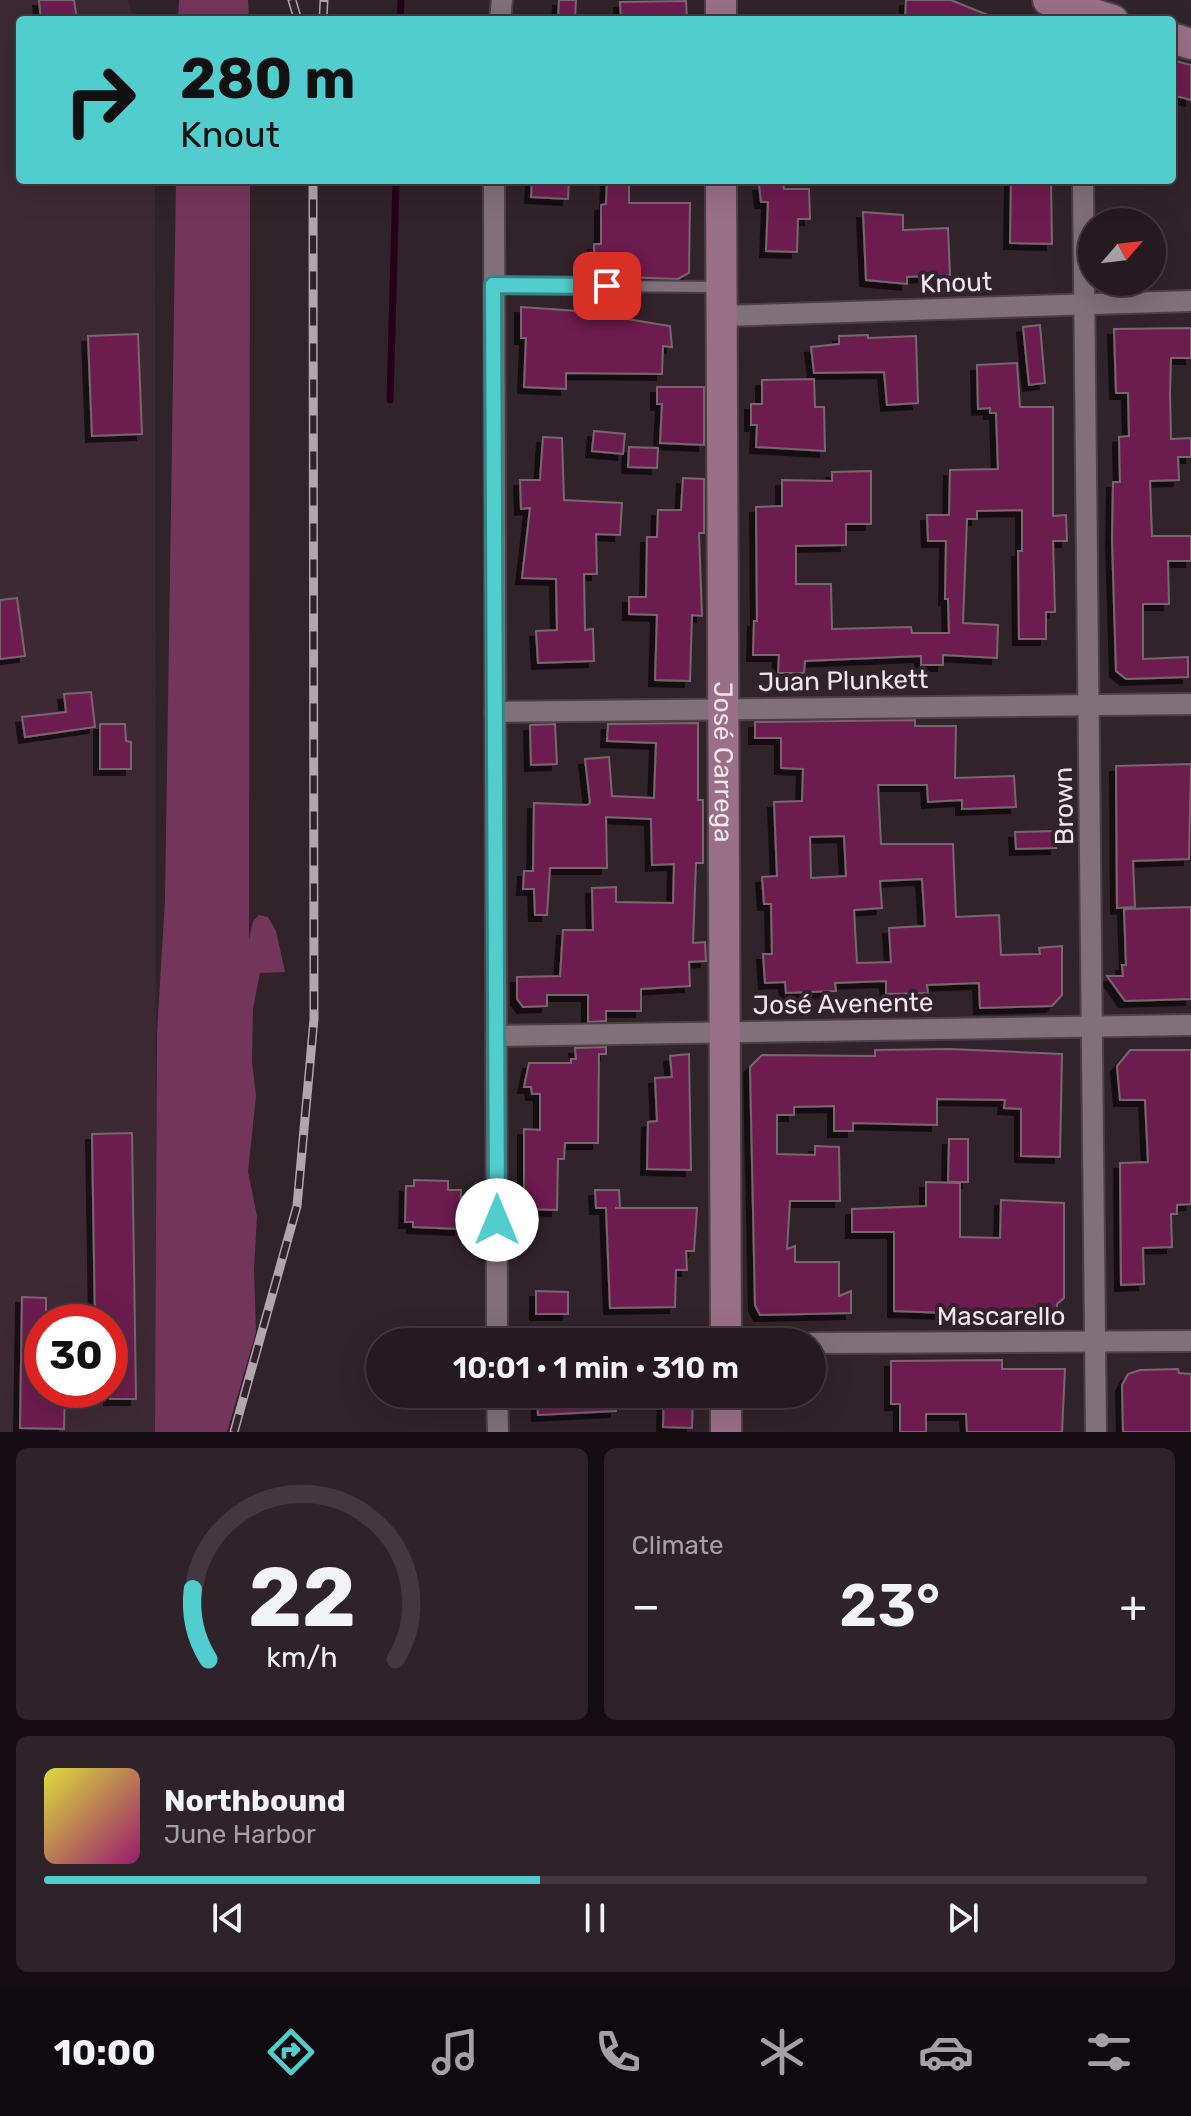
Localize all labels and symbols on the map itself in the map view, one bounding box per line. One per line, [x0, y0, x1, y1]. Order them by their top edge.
north arrow [1078, 208, 1166, 296]
pin [573, 252, 641, 320]
street label: Knout [919, 266, 993, 300]
street label: Juan Plunkett [757, 664, 929, 698]
street label: José Carrega [708, 681, 739, 843]
street label: Brown [1048, 767, 1080, 845]
street label: José Avenente [752, 987, 934, 1021]
position arrow [455, 1178, 539, 1262]
street label: Mascarello [937, 1301, 1065, 1332]
speed limit sign: 30 [24, 1304, 128, 1408]

